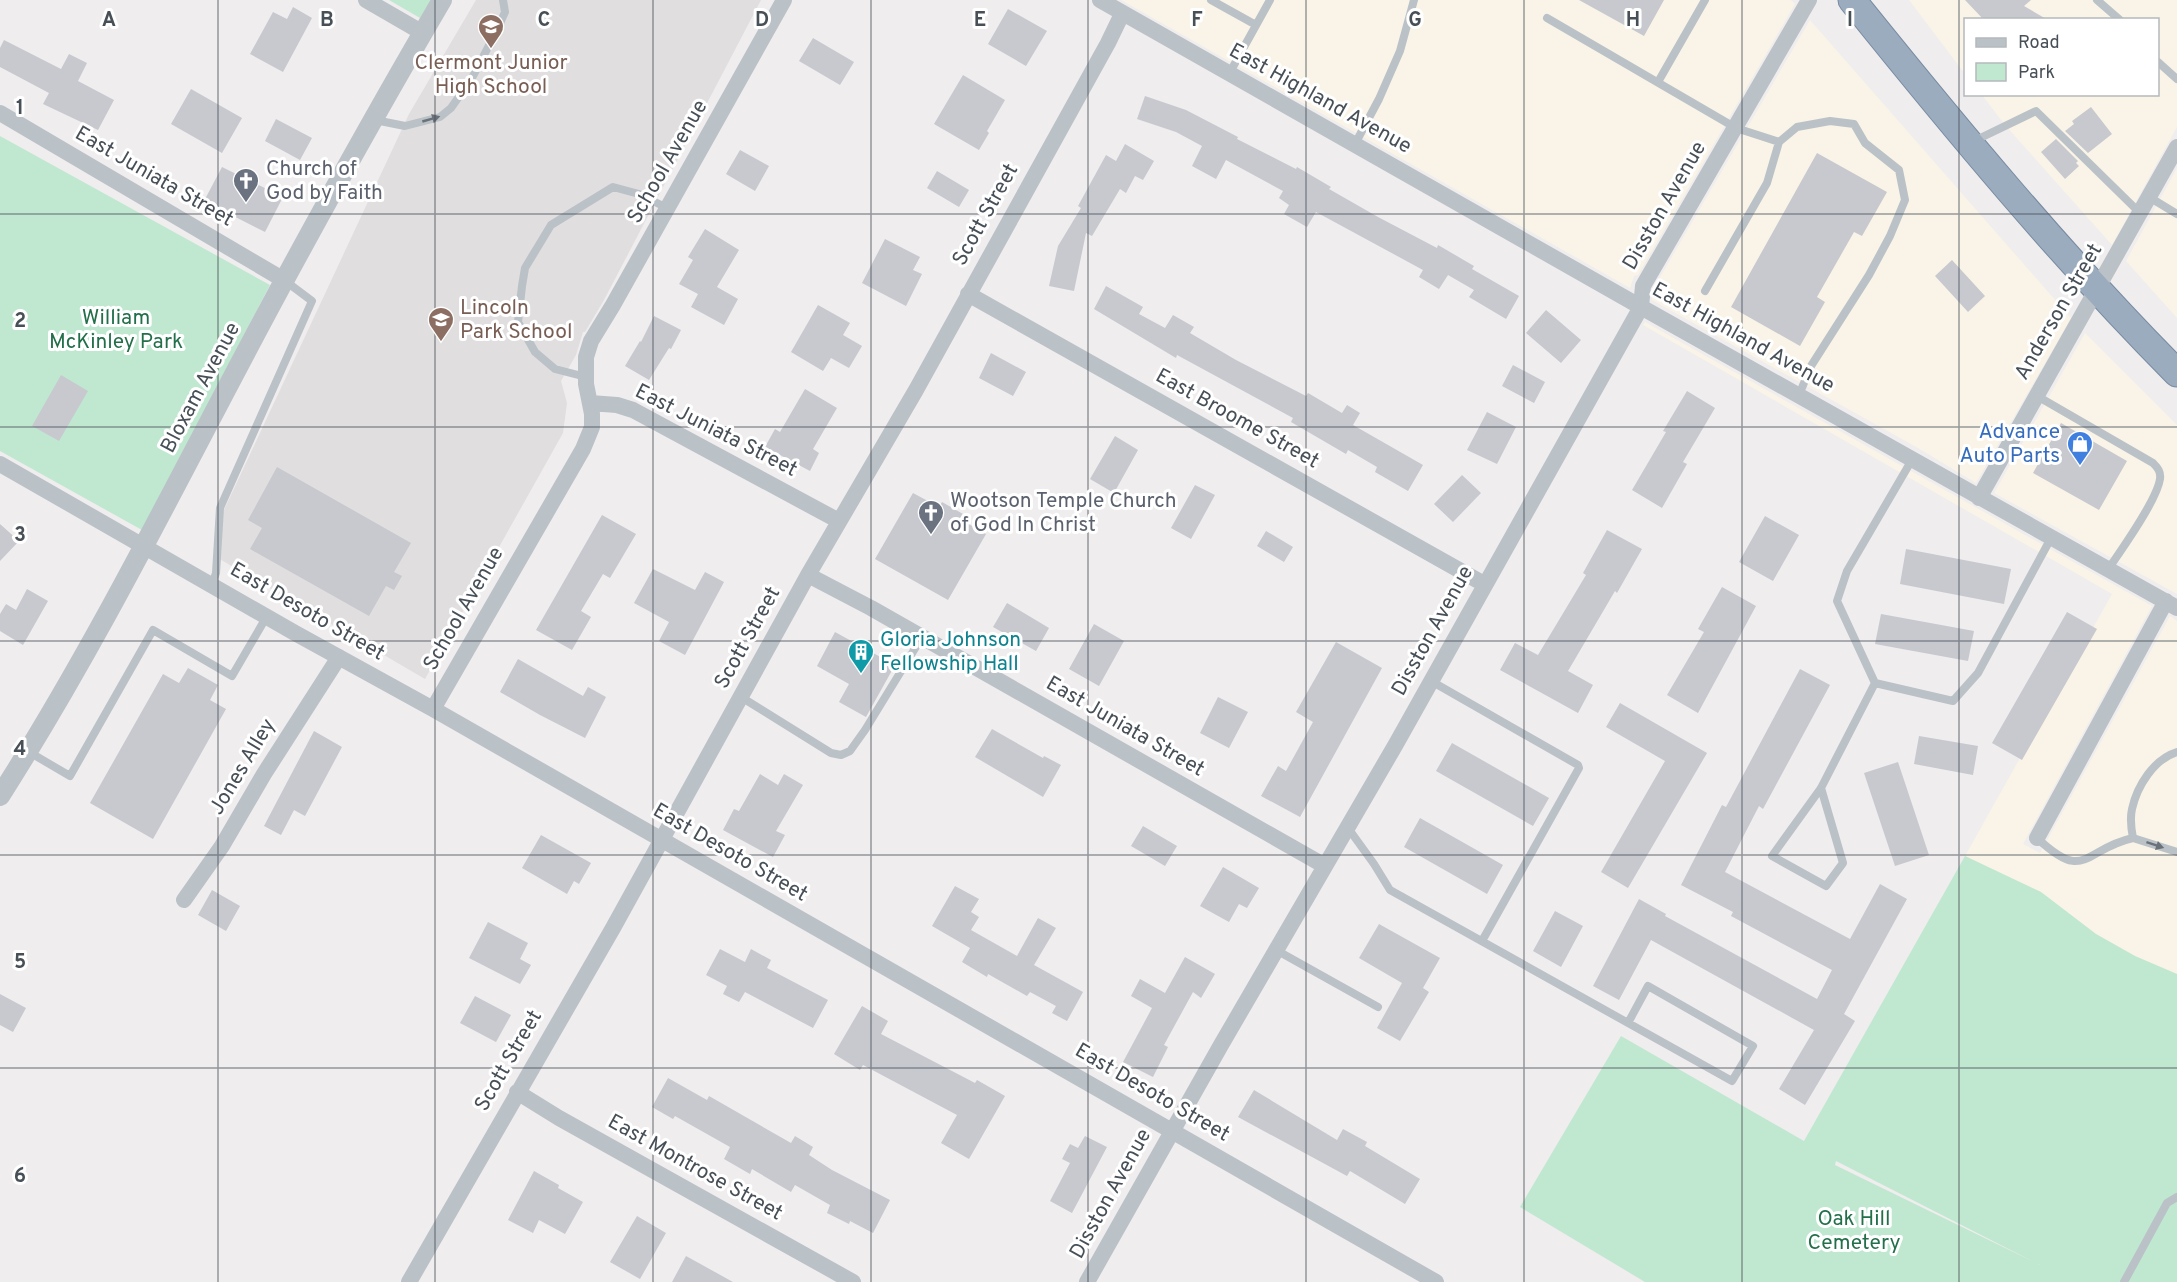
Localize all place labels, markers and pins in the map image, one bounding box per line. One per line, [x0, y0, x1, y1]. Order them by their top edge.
school or university icon: Clermont Junior High School [476, 12, 506, 50]
place label: Clermont Junior High School [414, 50, 568, 101]
place label: Church of God by Faith [266, 156, 383, 207]
church icon: Church of God by Faith [231, 166, 261, 204]
place label: Lincoln Park School [460, 295, 572, 346]
school or university icon: Lincoln Park School [426, 305, 456, 343]
place label: Advance Auto Parts [1959, 419, 2060, 470]
shop icon: Advance Auto Parts [2065, 429, 2095, 467]
place label: Wootson Temple Church of God In Christ [950, 488, 1177, 539]
church icon: Wootson Temple Church of God In Christ [916, 498, 946, 536]
place label: Gloria Johnson Fellowship Hall [880, 627, 1021, 678]
building icon: Gloria Johnson Fellowship Hall [846, 637, 876, 675]

